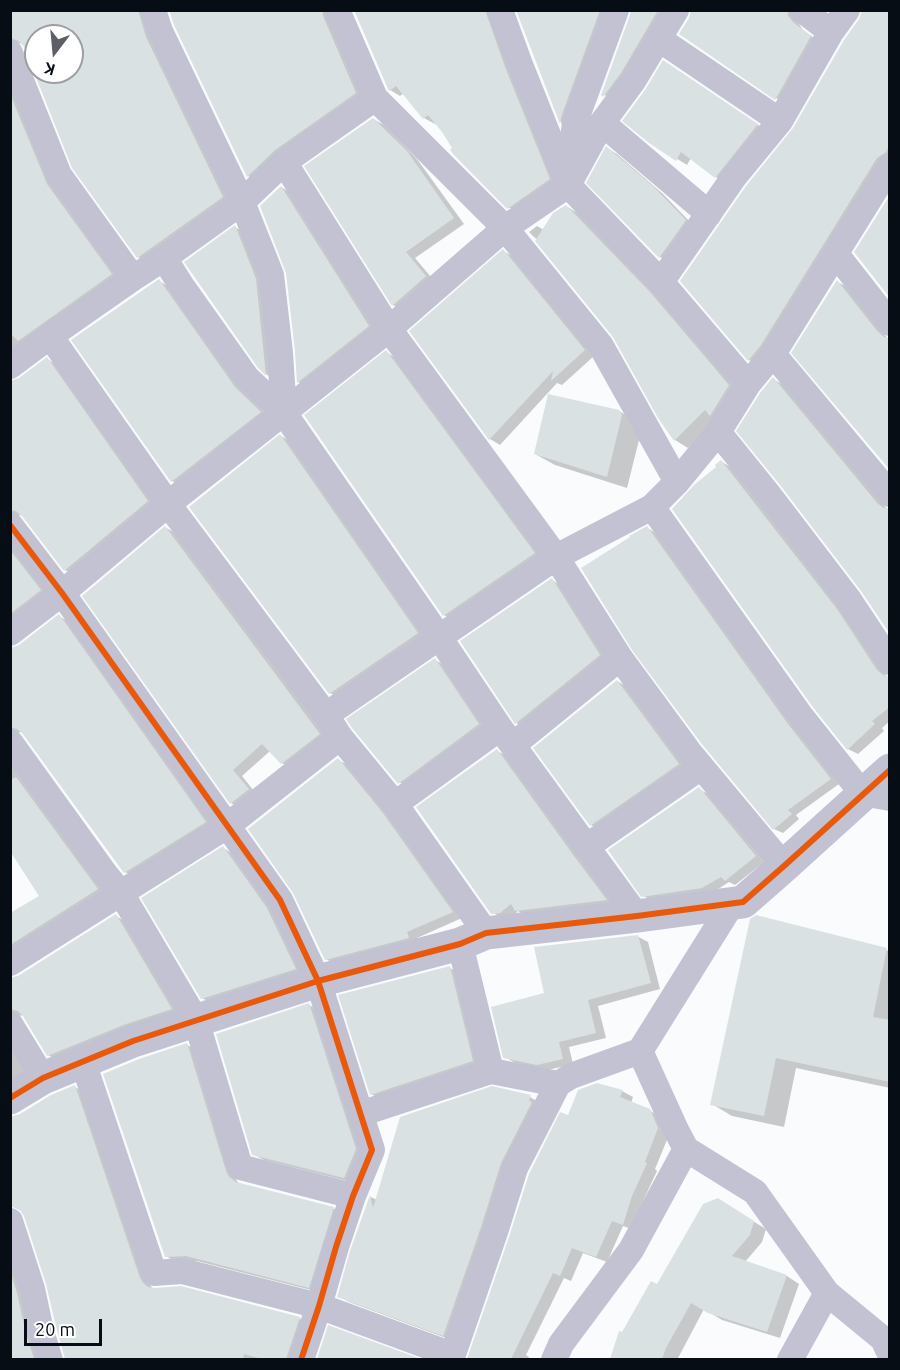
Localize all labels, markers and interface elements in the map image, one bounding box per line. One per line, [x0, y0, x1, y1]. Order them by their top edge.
north arrow [24, 24, 84, 84]
text: K [42, 59, 57, 80]
scale bar [27, 1307, 105, 1345]
text: 20 m [35, 1319, 75, 1339]

